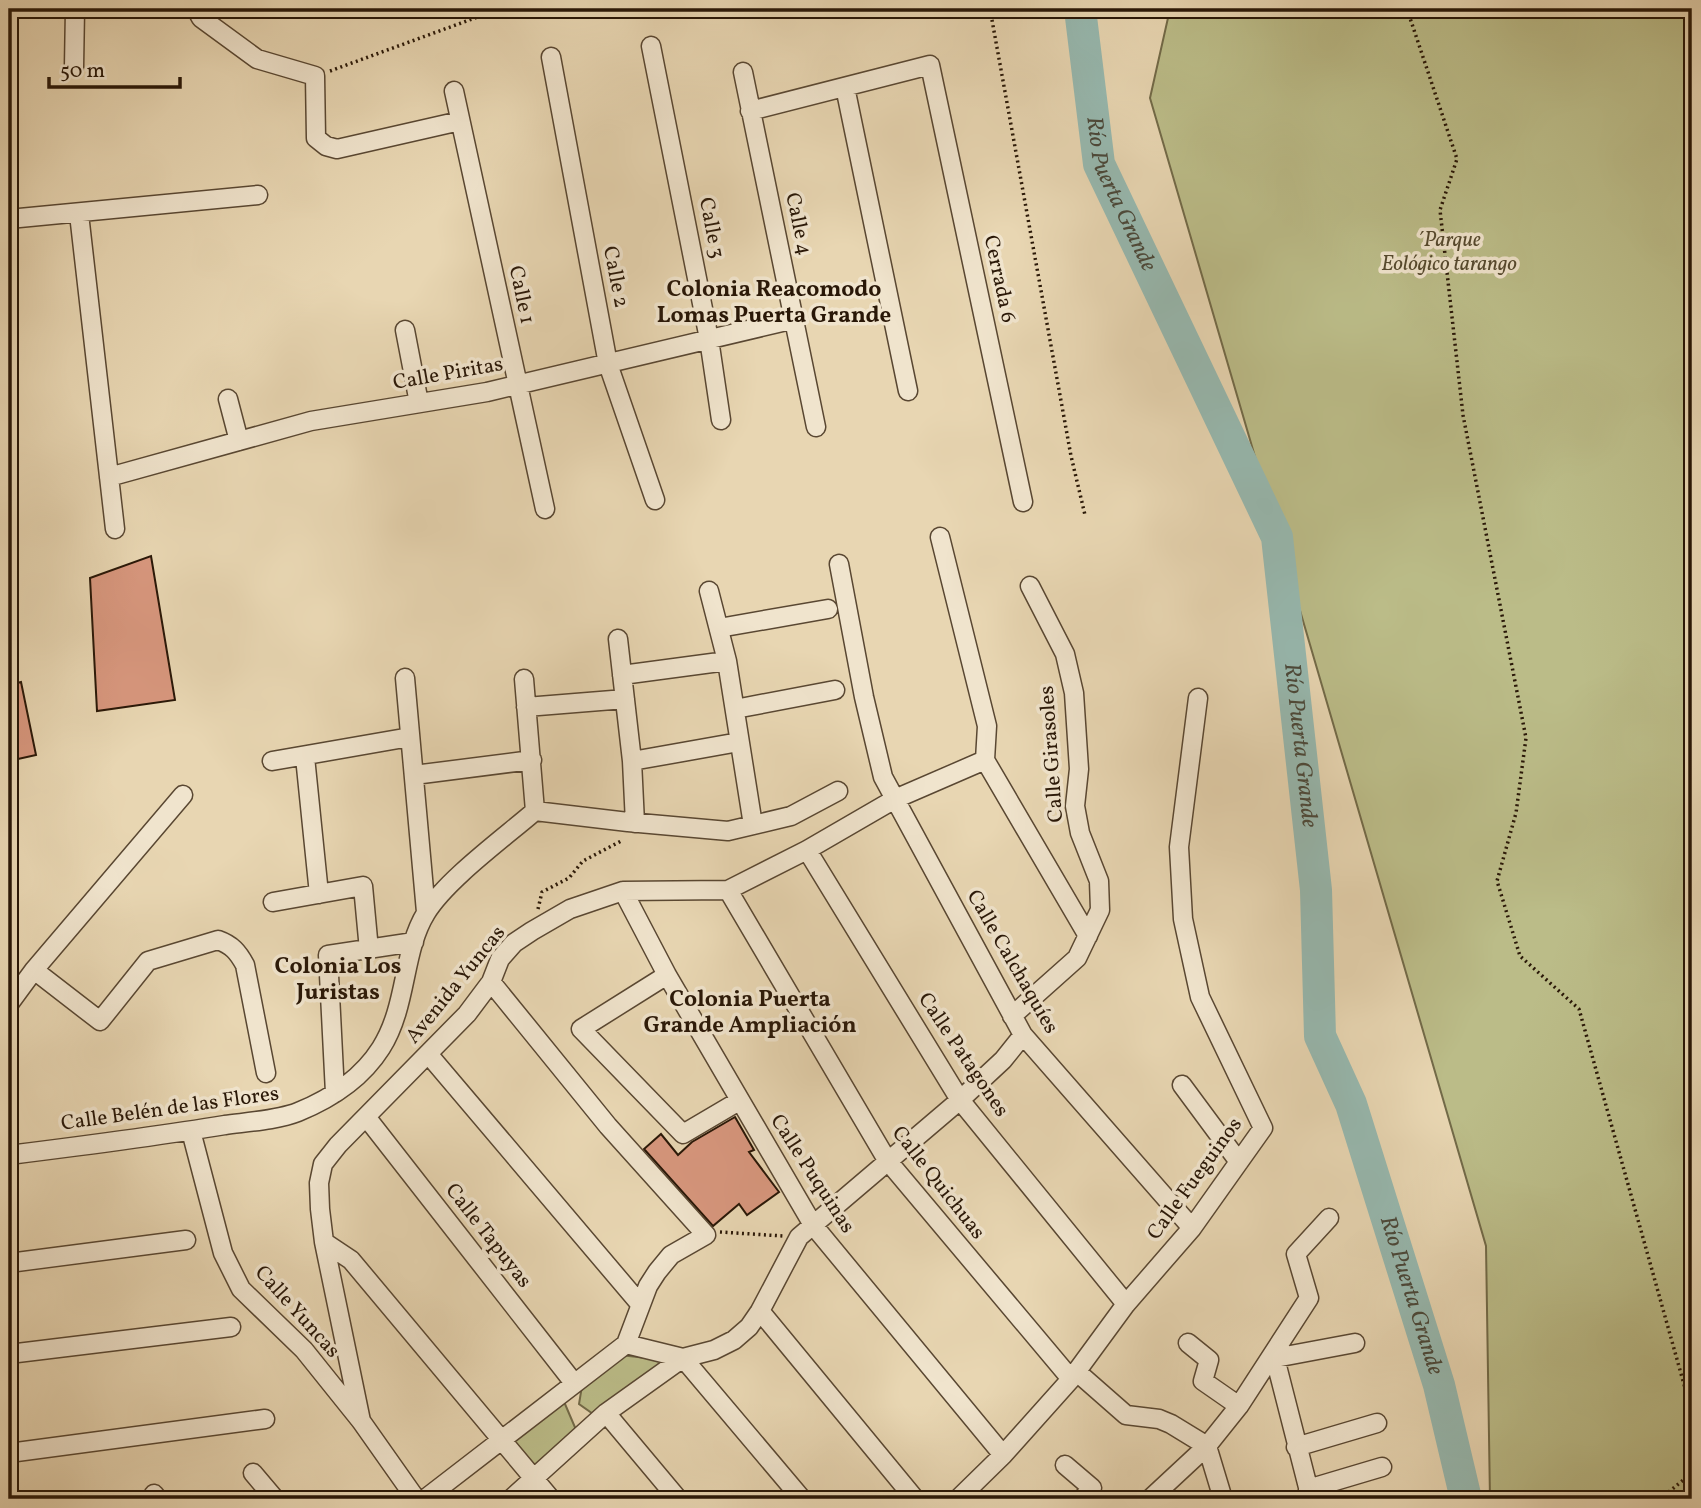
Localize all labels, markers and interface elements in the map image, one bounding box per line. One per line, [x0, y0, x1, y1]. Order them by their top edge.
scale bar [49, 46, 180, 90]
text: 50 m [60, 57, 105, 86]
water label: Río Puerta Grande [1077, 115, 1164, 277]
street label: Calle 4 [777, 190, 819, 258]
street label: Calle 3 [691, 195, 731, 261]
park label: ´Parque Eológico tarango [1381, 226, 1517, 279]
street label: Cerrada 6 [976, 233, 1022, 325]
street label: Calle 2 [595, 244, 635, 310]
street label: Calle 1 [501, 263, 541, 327]
district label: Colonia Reacomodo Lomas Puerta Grande [657, 274, 891, 332]
street label: Calle Piritas [391, 350, 505, 398]
water label: Río Puerta Grande [1275, 661, 1325, 830]
street label: Calle Girasoles [1033, 685, 1071, 823]
street label: Calle Calchaquíes [959, 885, 1065, 1039]
street label: Avenida Yuncas [399, 920, 513, 1050]
district label: Colonia Los Juristas [275, 951, 401, 1009]
district label: Colonia Puerta Grande Ampliación [643, 984, 857, 1042]
street label: Calle Patagones [911, 987, 1015, 1123]
street label: Calle Belén de las Flores [59, 1079, 281, 1139]
street label: Calle Puquinas [763, 1109, 861, 1239]
street label: Calle Fueguinos [1141, 1112, 1249, 1246]
street label: Calle Quichuas [884, 1120, 992, 1246]
street label: Calle Tapuyas [438, 1178, 538, 1294]
water label: Río Puerta Grande [1371, 1212, 1451, 1380]
street label: Calle Yuncas [248, 1259, 346, 1365]

